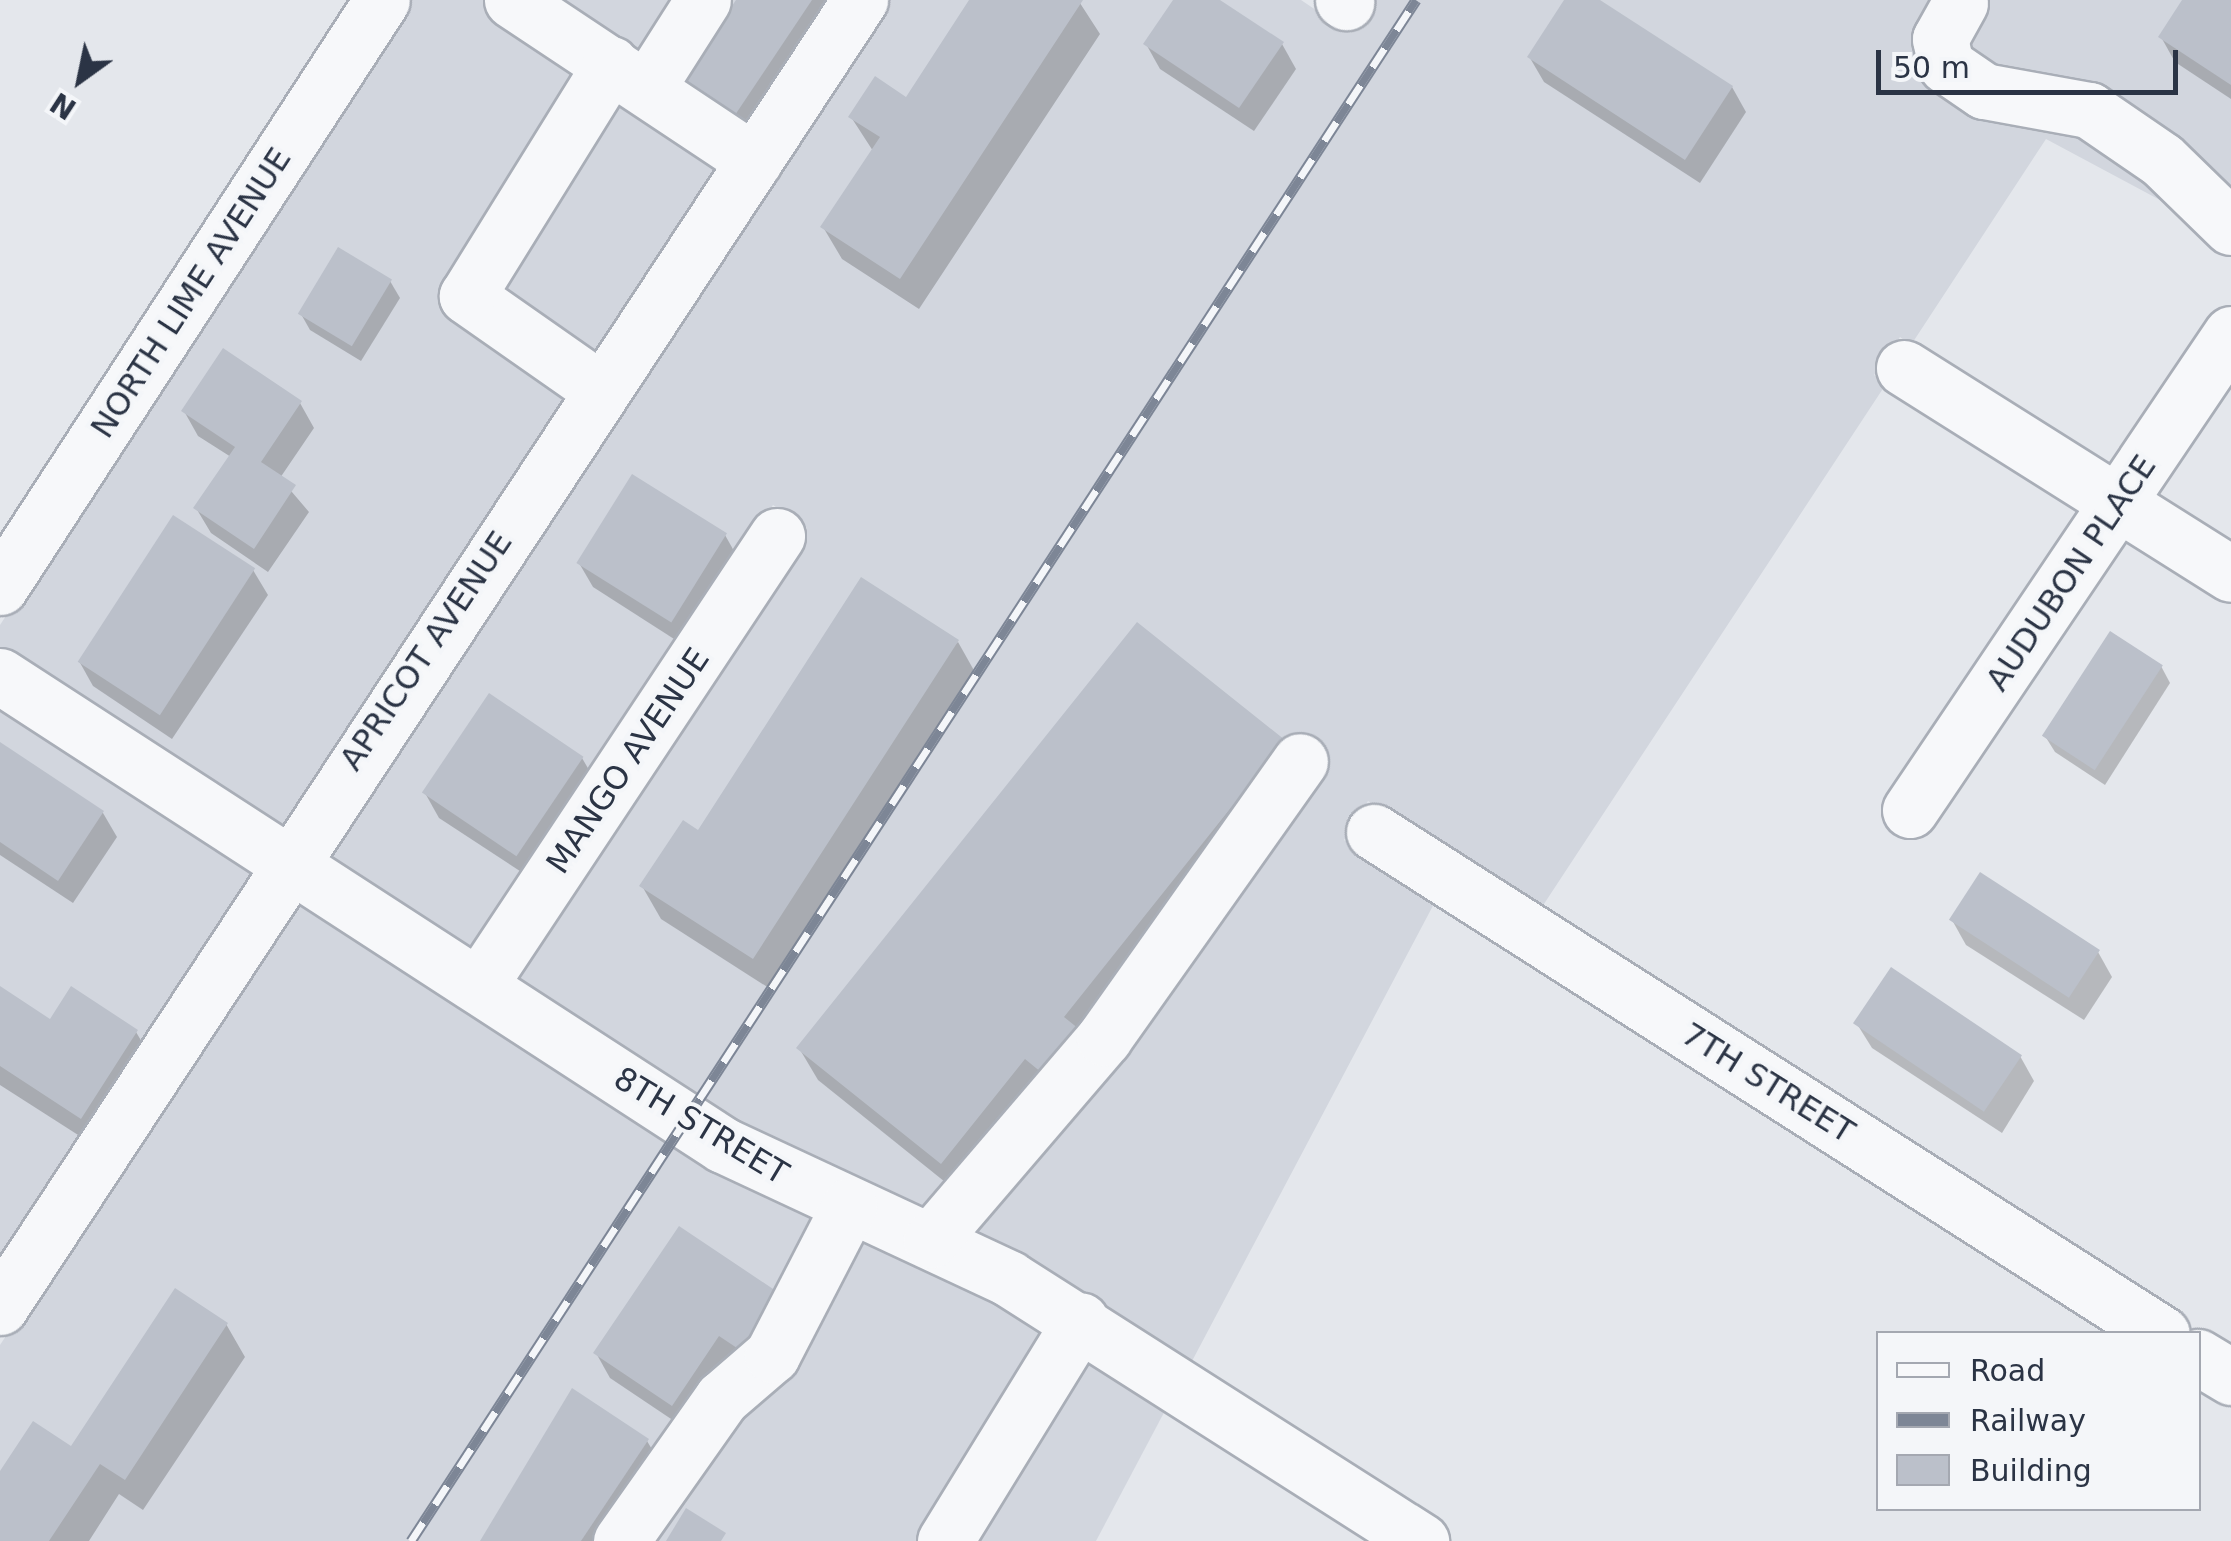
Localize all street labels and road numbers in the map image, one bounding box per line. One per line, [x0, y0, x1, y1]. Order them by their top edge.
street label: NORTH LIME AVENUE [83, 141, 299, 445]
street label: AUDUBON PLACE [1978, 448, 2164, 698]
street label: APRICOT AVENUE [332, 524, 520, 778]
street label: MANGO AVENUE [539, 641, 717, 881]
street label: 7TH STREET [1675, 1015, 1861, 1151]
street label: 8TH STREET [607, 1059, 795, 1193]

